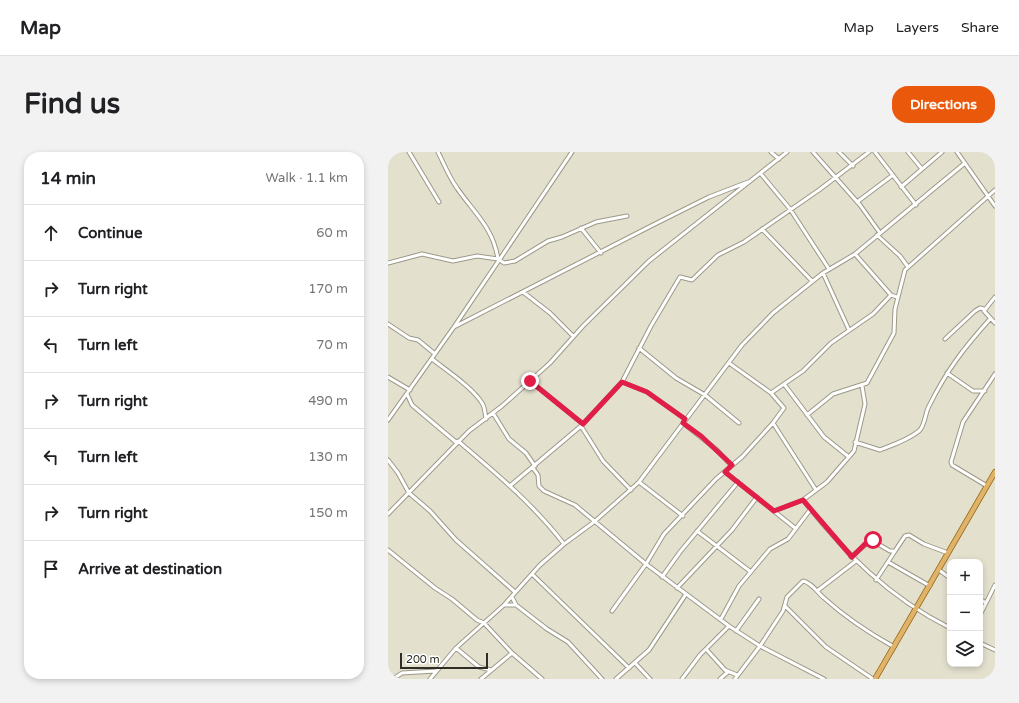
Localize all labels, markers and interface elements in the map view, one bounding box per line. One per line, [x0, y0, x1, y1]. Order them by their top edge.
text: Map [20, 17, 61, 39]
text: Map [844, 19, 874, 36]
text: Layers [896, 19, 939, 36]
text: Share [961, 19, 999, 36]
button: Directions [892, 86, 995, 123]
text: Find us [24, 87, 120, 121]
text: 14 min [40, 168, 96, 189]
text: Walk · 1.1 km [266, 170, 348, 186]
icon: ahead [40, 222, 62, 244]
text: Continue [78, 224, 142, 242]
text: 60 m [316, 225, 348, 241]
icon: right [40, 278, 62, 300]
text: Turn right [78, 280, 148, 298]
text: 170 m [308, 281, 348, 297]
icon: left [40, 334, 62, 356]
text: Turn left [78, 336, 138, 354]
text: 70 m [316, 337, 348, 353]
route end [521, 372, 539, 390]
icon: right [40, 390, 62, 412]
text: Turn right [78, 392, 148, 410]
text: 490 m [308, 393, 348, 409]
icon: left [40, 446, 62, 468]
text: Turn left [78, 448, 138, 466]
text: 130 m [308, 449, 348, 465]
icon: right [40, 502, 62, 524]
text: Turn right [78, 504, 148, 522]
text: 150 m [308, 505, 348, 521]
route start [864, 531, 882, 549]
icon: arrive [40, 558, 62, 580]
map controls [947, 559, 983, 667]
button: + [947, 559, 983, 595]
text: Arrive at destination [78, 560, 222, 578]
button: − [947, 595, 983, 631]
button: layers [947, 631, 983, 667]
scale bar [400, 651, 488, 670]
text: 200 m [406, 653, 440, 666]

